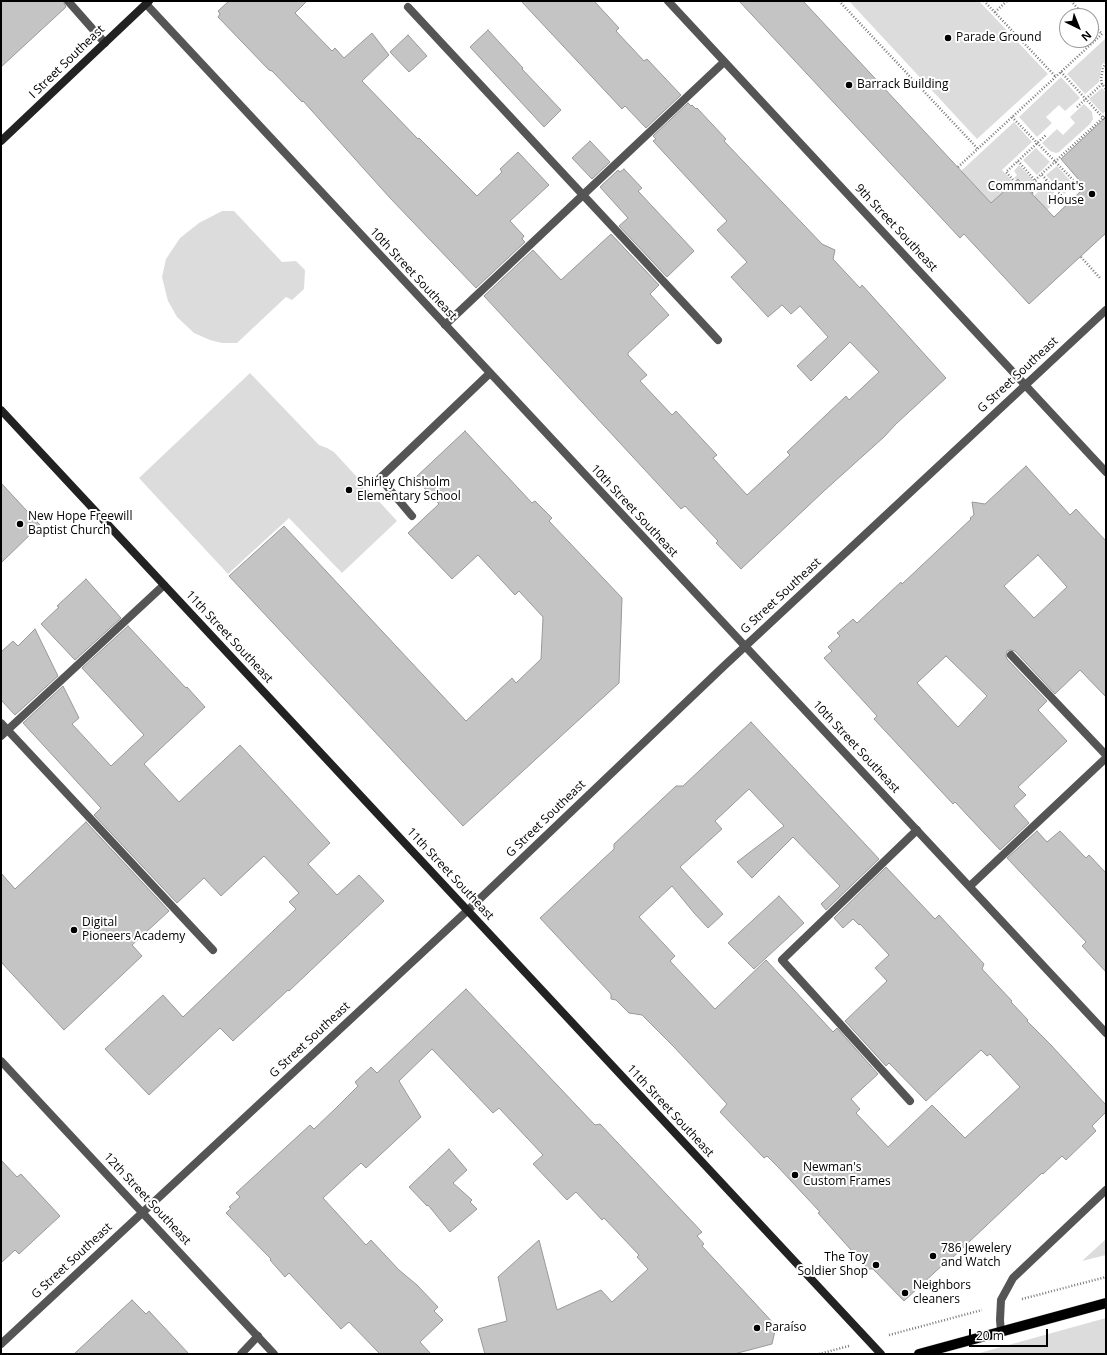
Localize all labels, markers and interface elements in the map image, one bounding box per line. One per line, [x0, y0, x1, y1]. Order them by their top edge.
north arrow [1059, 8, 1099, 48]
street label: I Street Southeast [26, 22, 108, 102]
text: N [1078, 28, 1095, 45]
place label: Parade Ground [956, 31, 1042, 45]
marker: Parade Ground [943, 33, 953, 43]
place label: Barrack Building [857, 78, 948, 92]
marker: Barrack Building [844, 80, 854, 90]
place label: Commmandant's House [988, 180, 1084, 208]
street label: 9th Street Southeast [852, 181, 940, 275]
marker: Commmandant's House [1087, 189, 1097, 199]
street label: 10th Street Southeast [366, 225, 460, 323]
street label: G Street Southeast [975, 334, 1061, 416]
street label: 10th Street Southeast [587, 462, 681, 560]
place label: Shirley Chisholm Elementary School [357, 476, 461, 504]
marker: Shirley Chisholm Elementary School [344, 485, 354, 495]
place label: New Hope Freewill Baptist Church [28, 510, 132, 538]
marker: New Hope Freewill Baptist Church [15, 519, 25, 529]
street label: G Street Southeast [738, 555, 824, 637]
street label: 11th Street Southeast [182, 588, 276, 686]
street label: 10th Street Southeast [809, 698, 903, 796]
street label: G Street Southeast [503, 777, 589, 861]
street label: 11th Street Southeast [403, 825, 497, 923]
place label: Digital Pioneers Academy [82, 916, 185, 944]
marker: Digital Pioneers Academy [69, 925, 79, 935]
street label: G Street Southeast [267, 999, 353, 1081]
street label: 11th Street Southeast [623, 1062, 717, 1160]
street label: 12th Street Southeast [100, 1150, 194, 1248]
place label: Newman's Custom Frames [803, 1161, 891, 1189]
marker: Newman's Custom Frames [790, 1170, 800, 1180]
street label: G Street Southeast [29, 1220, 115, 1302]
place label: 786 Jewelery and Watch [941, 1242, 1011, 1270]
place label: The Toy Soldier Shop [798, 1251, 868, 1279]
marker: 786 Jewelery and Watch [928, 1251, 938, 1261]
marker: The Toy Soldier Shop [871, 1260, 881, 1270]
place label: Neighbors cleaners [913, 1279, 971, 1307]
marker: Neighbors cleaners [900, 1288, 910, 1298]
place label: Paraíso [765, 1321, 806, 1335]
scale bar [971, 1321, 1050, 1347]
marker: Paraíso [752, 1323, 762, 1333]
text: 20 m [976, 1327, 1004, 1344]

